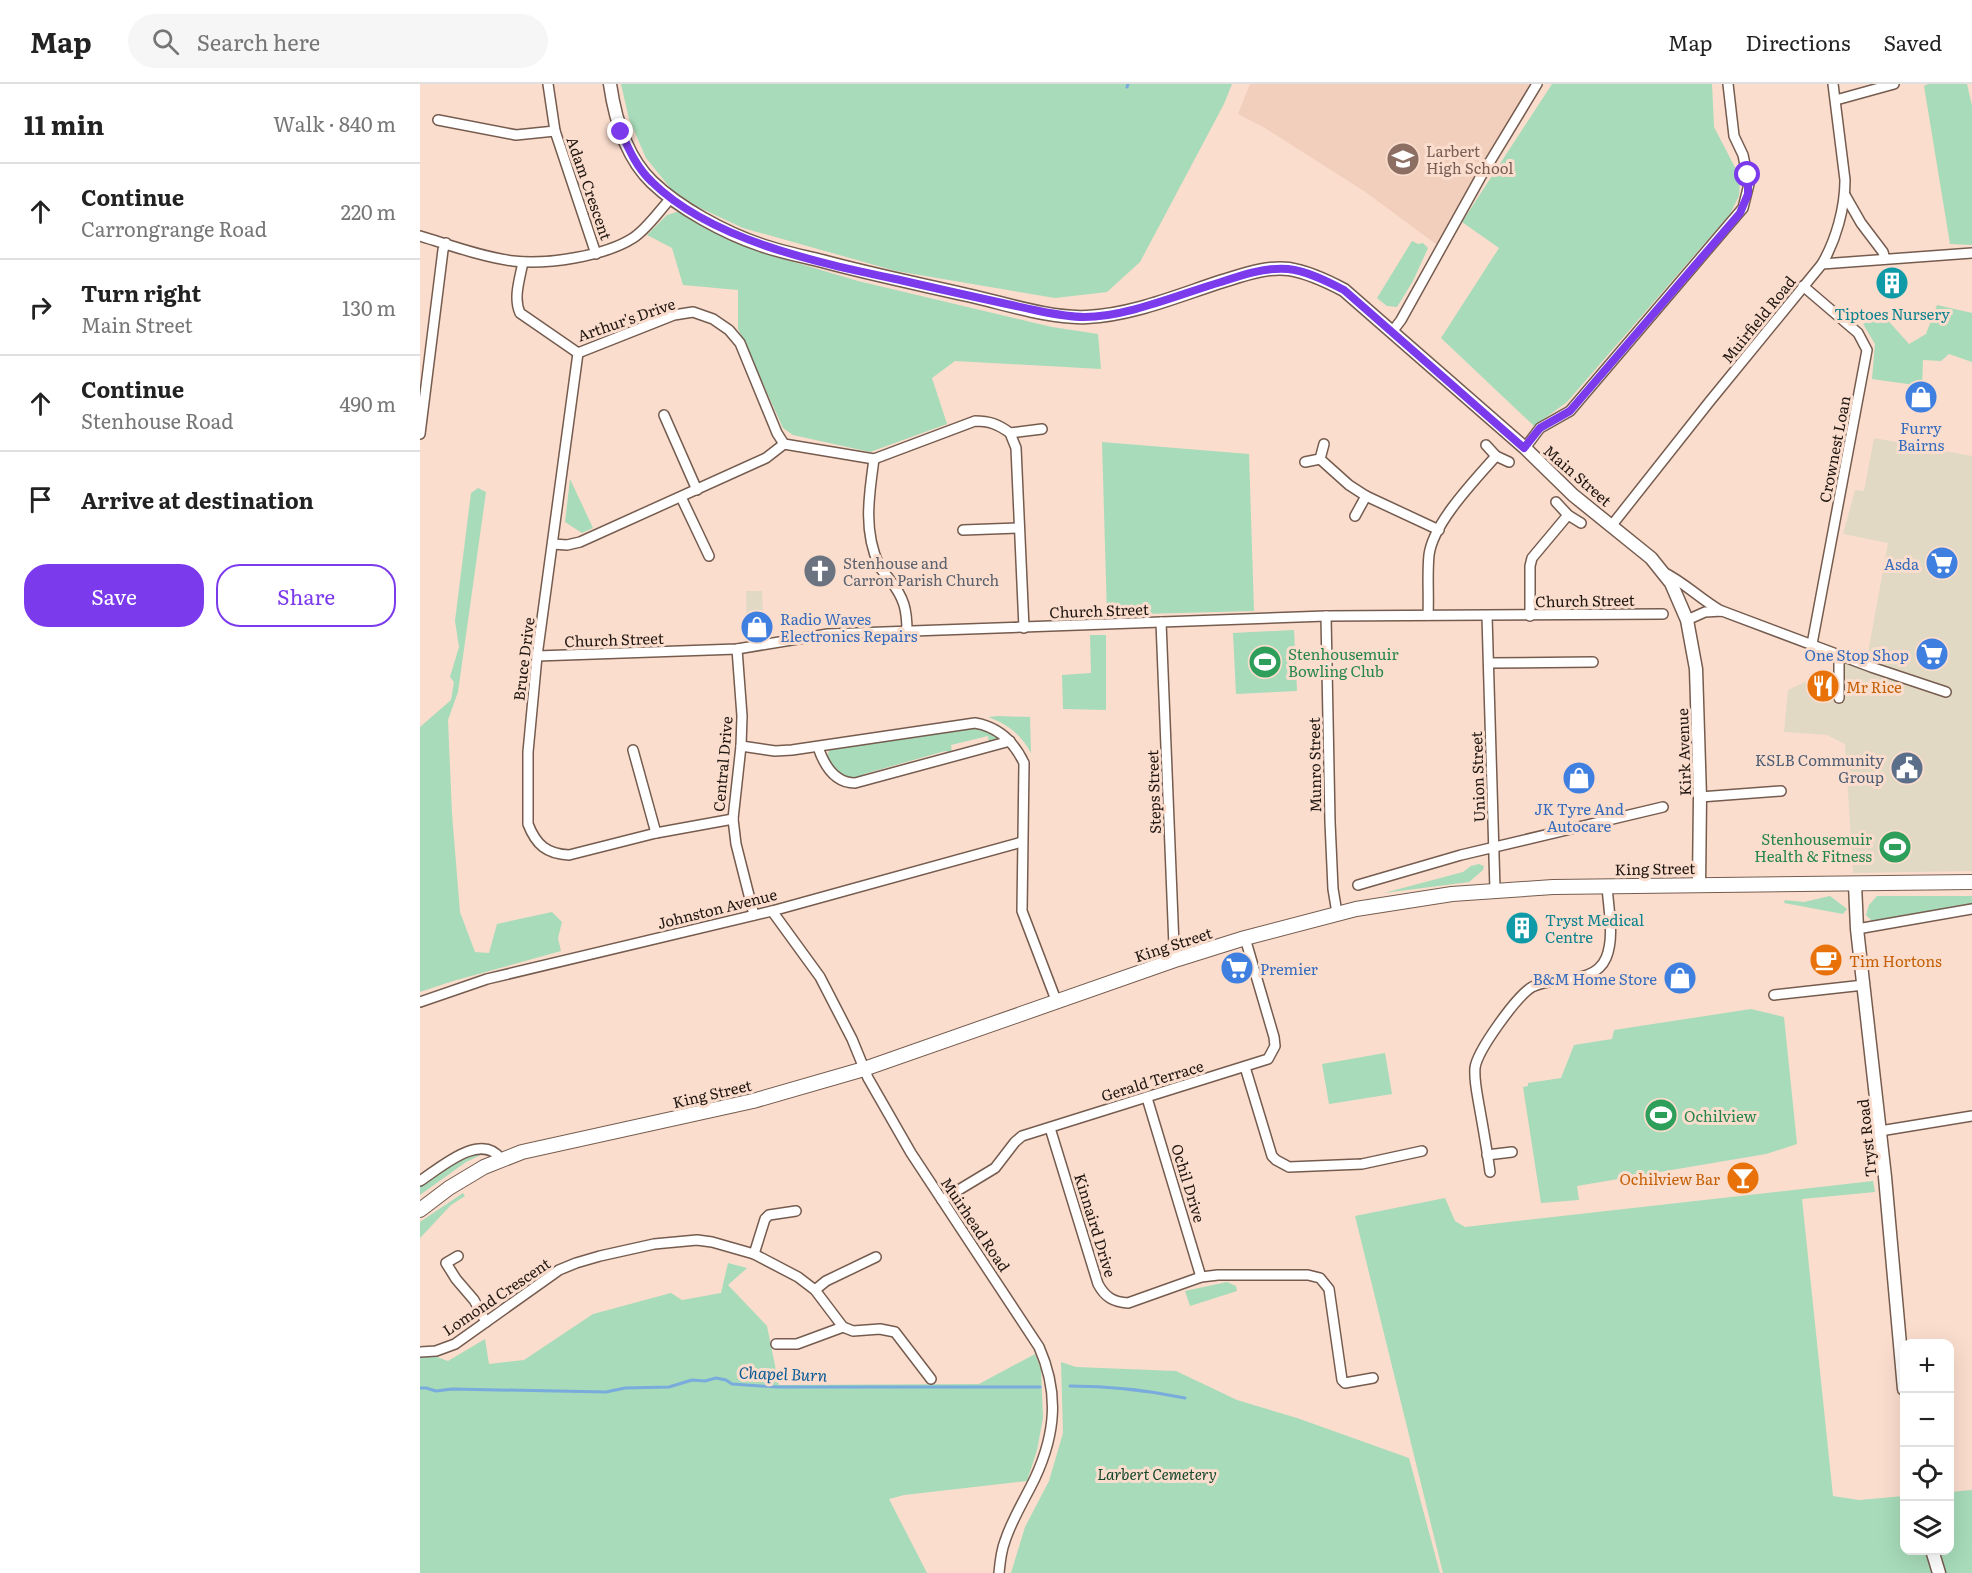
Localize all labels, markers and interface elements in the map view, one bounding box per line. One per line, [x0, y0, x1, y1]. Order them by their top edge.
search box [128, 14, 548, 68]
text: Map [30, 20, 92, 62]
icon: search [149, 25, 182, 58]
text: Search here [197, 25, 320, 58]
text: Map [1668, 26, 1713, 57]
text: Directions [1746, 26, 1851, 57]
text: Saved [1884, 26, 1942, 57]
text: 11 min [24, 104, 104, 143]
text: Walk · 840 m [273, 108, 396, 138]
route end [607, 118, 633, 144]
street label: Adam Crescent [562, 133, 618, 243]
place label: Larbert High School [1426, 139, 1513, 179]
school or university icon: Larbert High School [1385, 141, 1421, 177]
route start [1734, 161, 1760, 187]
text: Continue [81, 180, 184, 213]
icon: ahead [24, 195, 57, 228]
text: 220 m [341, 196, 396, 226]
text: Carrongrange Road [81, 213, 267, 243]
building icon: Tiptoes Nursery [1874, 265, 1910, 301]
street label: Muirfield Road [1716, 270, 1800, 368]
text: Turn right [81, 276, 201, 309]
icon: right [24, 291, 57, 324]
street label: Arthur's Drive [574, 291, 678, 347]
text: 130 m [342, 292, 396, 322]
place label: Tiptoes Nursery [1834, 302, 1950, 325]
text: Main Street [81, 309, 193, 339]
text: Continue [81, 372, 184, 405]
shop icon: Furry Bairns [1903, 379, 1939, 415]
icon: ahead [24, 387, 57, 420]
text: 490 m [340, 388, 396, 418]
street label: Crownest Loan [1812, 394, 1856, 504]
text: Stenhouse Road [81, 405, 234, 435]
place label: Furry Bairns [1898, 416, 1945, 456]
street label: Main Street [1539, 439, 1617, 511]
icon: arrive [24, 483, 57, 516]
text: Arrive at destination [81, 483, 314, 516]
supermarket icon: Asda [1924, 545, 1960, 581]
place label: Stenhouse and Carron Parish Church [843, 551, 999, 591]
place label: Asda [1884, 552, 1920, 575]
church icon: Stenhouse and Carron Parish Church [802, 553, 838, 589]
button: Save [24, 564, 204, 627]
button: Share [216, 564, 396, 627]
street label: Church Street [1535, 588, 1635, 612]
street label: Church Street [1049, 597, 1149, 623]
place label: Radio Waves Electronics Repairs [780, 607, 918, 647]
shop icon: Radio Waves Electronics Repairs [739, 609, 775, 645]
street label: Bruce Drive [506, 616, 540, 702]
street label: Church Street [564, 626, 664, 652]
supermarket icon: One Stop Shop [1914, 636, 1950, 672]
place label: Stenhousemuir Bowling Club [1288, 642, 1399, 682]
place label: One Stop Shop [1805, 643, 1909, 666]
sports icon: Stenhousemuir Bowling Club [1247, 644, 1283, 680]
restaurant icon: Mr Rice [1805, 668, 1841, 704]
place label: Mr Rice [1846, 675, 1902, 698]
street label: Kirk Avenue [1670, 707, 1696, 796]
street label: Central Drive [706, 715, 738, 813]
street label: Munro Street [1302, 717, 1326, 813]
street label: Union Street [1464, 731, 1490, 823]
place label: KSLB Community Group [1755, 748, 1884, 788]
street label: Steps Street [1140, 750, 1166, 834]
public building icon: KSLB Community Group [1889, 750, 1925, 786]
shop icon: JK Tyre And Autocare [1561, 760, 1597, 796]
place label: JK Tyre And Autocare [1534, 797, 1624, 837]
place label: Stenhousemuir Health & Fitness [1754, 827, 1872, 867]
sports icon: Stenhousemuir Health & Fitness [1877, 829, 1913, 865]
street label: King Street [1615, 856, 1695, 880]
street label: Johnston Avenue [655, 882, 780, 934]
place label: Tryst Medical Centre [1545, 908, 1644, 948]
building icon: Tryst Medical Centre [1504, 910, 1540, 946]
street label: King Street [1131, 921, 1215, 967]
cafe icon: Tim Hortons [1808, 942, 1844, 978]
place label: Tim Hortons [1849, 949, 1942, 972]
supermarket icon: Premier [1219, 950, 1255, 986]
place label: Premier [1260, 957, 1318, 980]
shop icon: B&M Home Store [1662, 960, 1698, 996]
place label: B&M Home Store [1533, 967, 1657, 990]
street label: Gerald Terrace [1098, 1053, 1206, 1107]
street label: King Street [670, 1073, 754, 1113]
sports icon: Ochilview [1643, 1097, 1679, 1133]
street label: Tryst Road [1850, 1098, 1882, 1178]
place label: Ochilview [1684, 1104, 1757, 1127]
street label: Ochil Drive [1166, 1141, 1212, 1225]
bar icon: Ochilview Bar [1725, 1160, 1761, 1196]
place label: Ochilview Bar [1619, 1167, 1720, 1190]
street label: Kinnaird Drive [1069, 1170, 1123, 1280]
street label: Muirhead Road [936, 1172, 1016, 1276]
street label: Lomond Crescent [437, 1251, 555, 1341]
map controls [1900, 1339, 1954, 1555]
button: + [1900, 1339, 1954, 1393]
water label: Chapel Burn [738, 1359, 828, 1387]
button: − [1900, 1393, 1954, 1447]
button: locate [1900, 1447, 1954, 1501]
park label: Larbert Cemetery [1097, 1462, 1217, 1485]
button: layers [1900, 1501, 1954, 1555]

